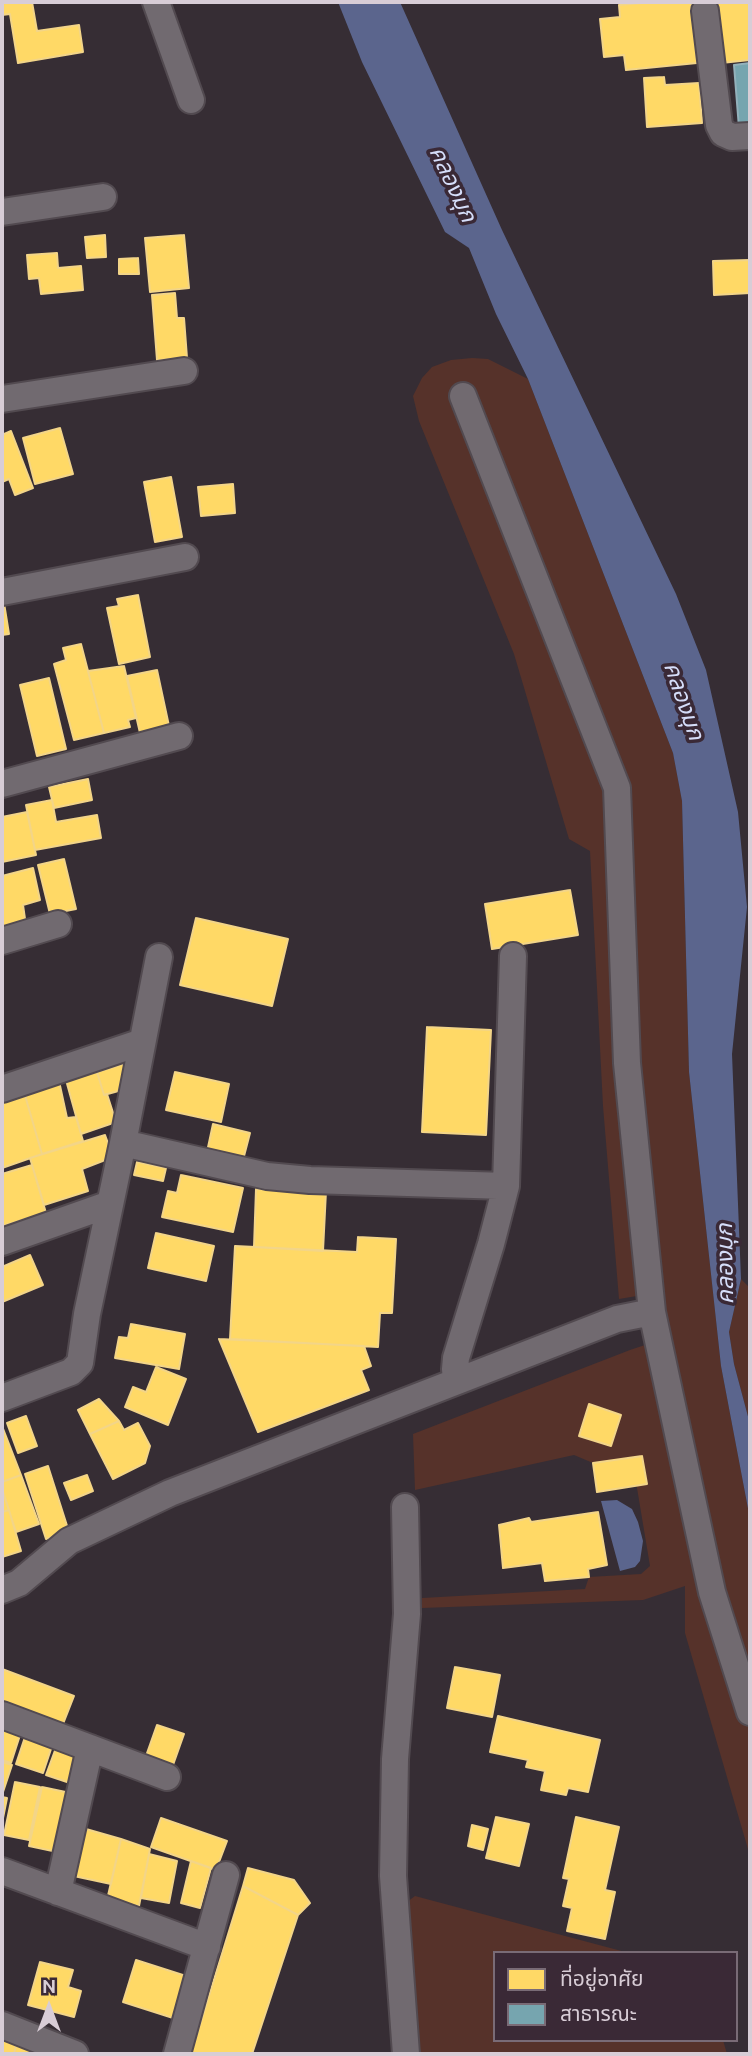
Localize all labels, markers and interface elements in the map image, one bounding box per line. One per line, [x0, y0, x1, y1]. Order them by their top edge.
water label: คลองมุก [423, 142, 483, 226]
water label: คลองมุก [658, 658, 710, 744]
water label: คลองมุก [710, 1223, 740, 1305]
legend [493, 1951, 738, 2042]
text: ที่อยู่อาศัย [560, 1966, 644, 1990]
north arrow [14, 1972, 84, 2042]
text: N [42, 1975, 56, 1997]
text: สาธารณะ [560, 2001, 637, 2025]

